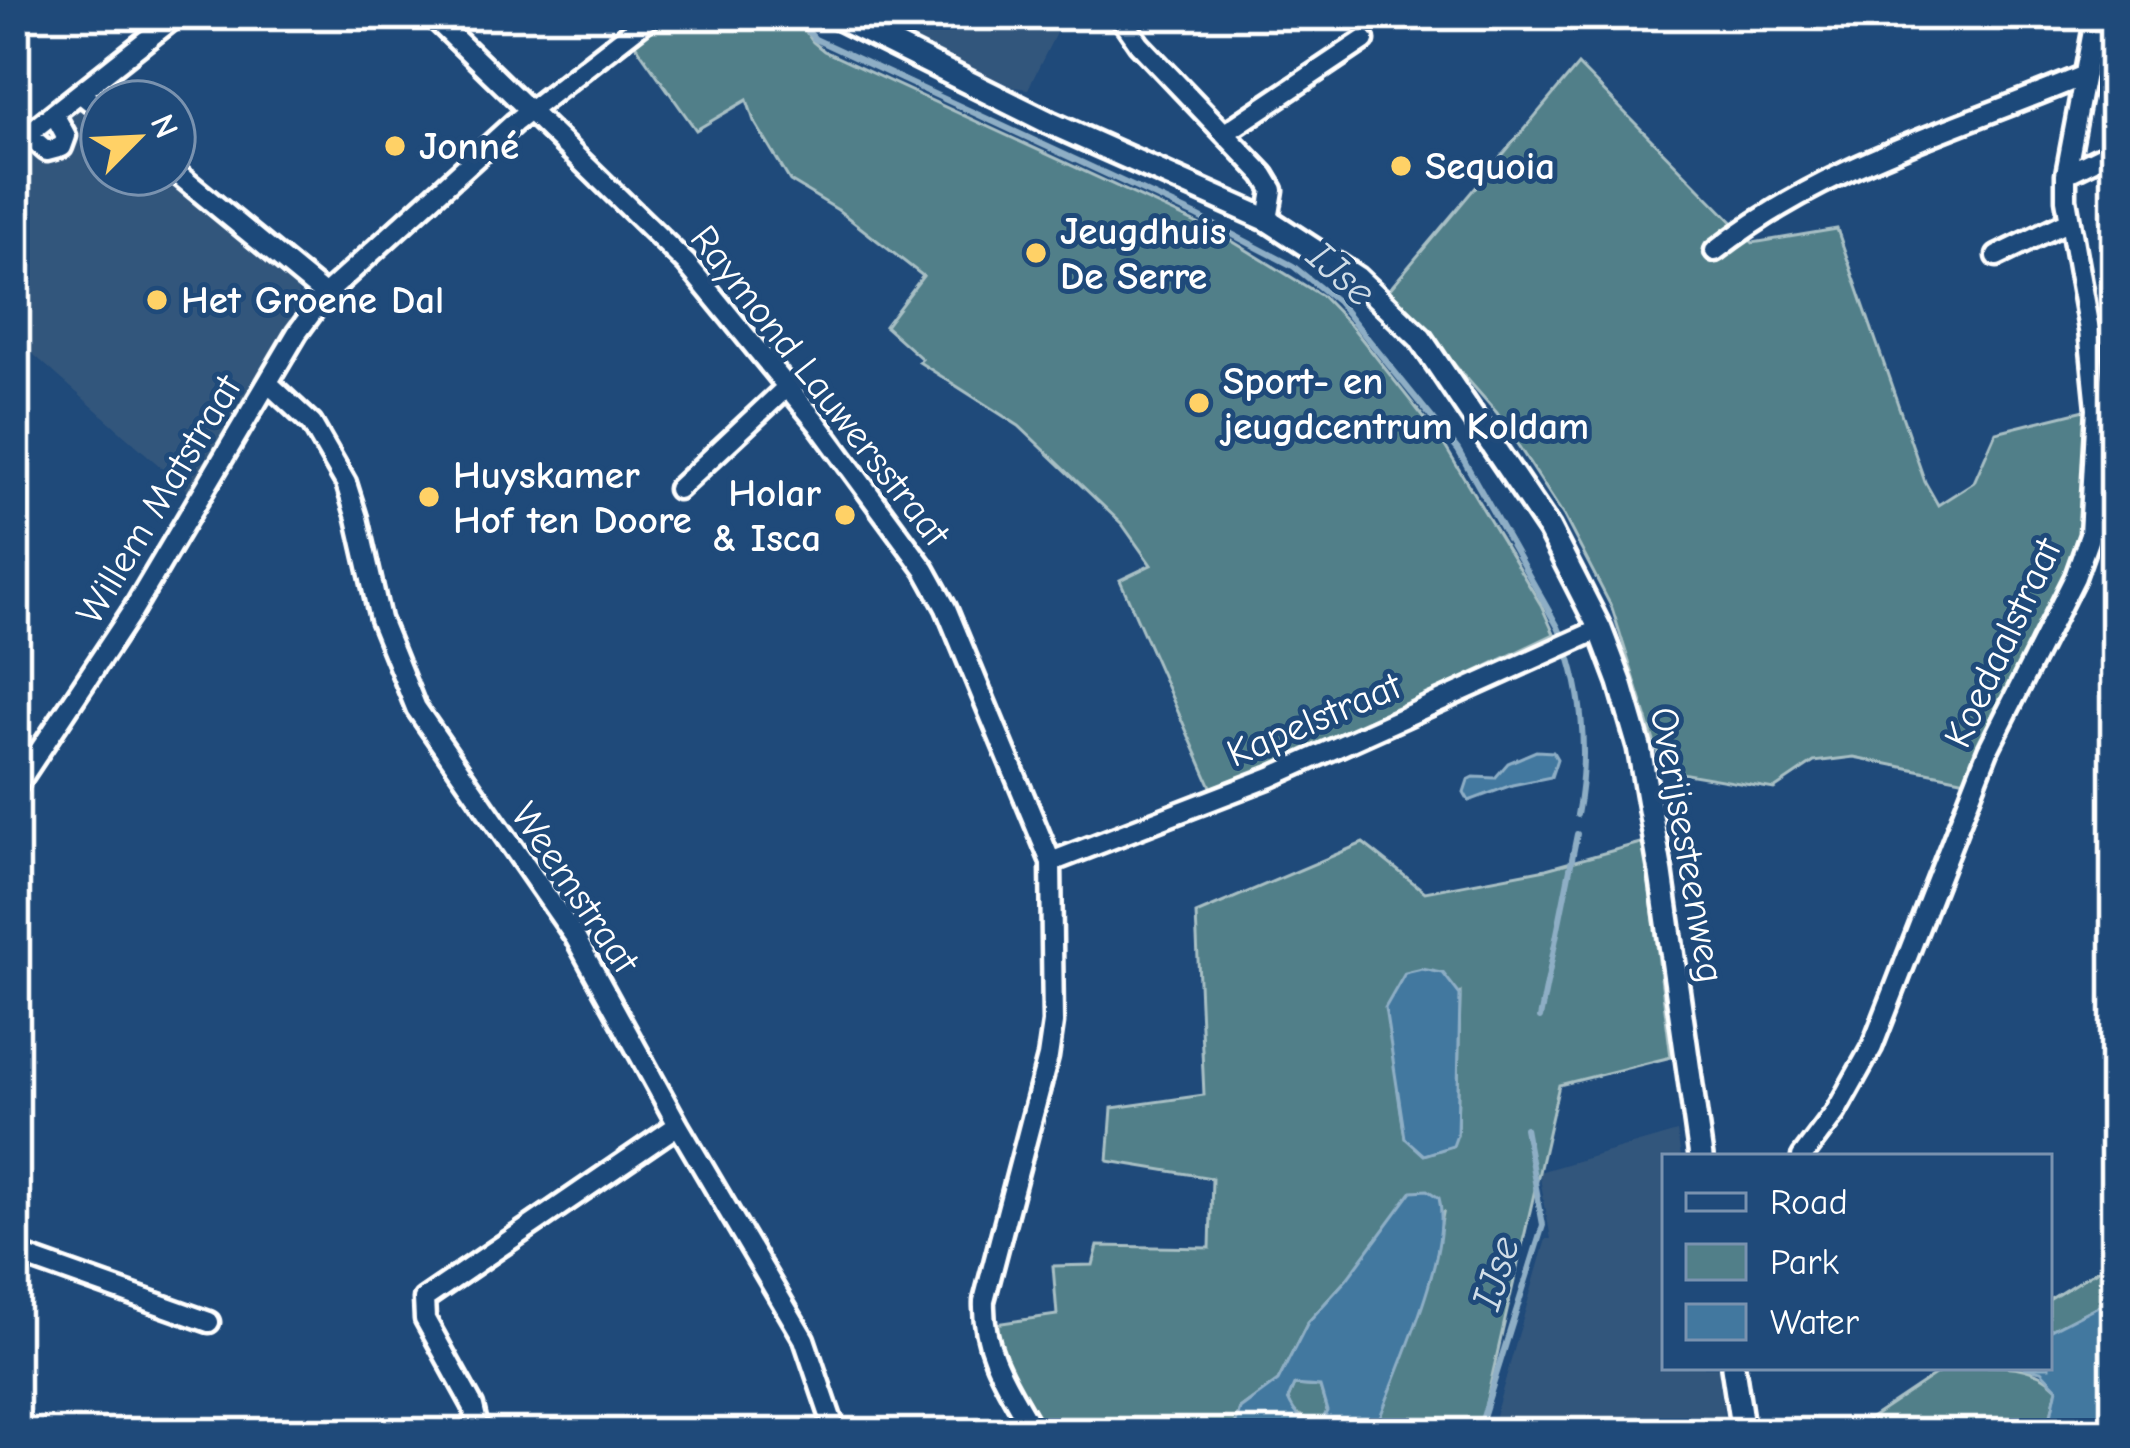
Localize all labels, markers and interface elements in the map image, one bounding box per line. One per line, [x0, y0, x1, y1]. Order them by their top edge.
north arrow [78, 78, 198, 198]
text: N [143, 109, 186, 144]
place label: Jonné [419, 124, 519, 169]
marker: Jonné [382, 133, 408, 159]
place label: Sequoia [1425, 144, 1555, 189]
marker: Sequoia [1388, 153, 1414, 179]
place label: Jeugdhuis De Serre [1060, 209, 1226, 299]
street label: Raymond Lauwersstraat [681, 217, 960, 557]
water label: IJse [1296, 231, 1385, 317]
marker: Jeugdhuis De Serre [1023, 240, 1049, 266]
place label: Het Groene Dal [181, 278, 444, 323]
marker: Het Groene Dal [144, 287, 170, 313]
place label: Sport- en jeugdcentrum Koldam [1219, 359, 1589, 449]
street label: Willem Matstraat [67, 366, 252, 632]
marker: Sport- en jeugdcentrum Koldam [1186, 390, 1212, 416]
place label: Huyskamer Hof ten Doore [453, 453, 692, 543]
place label: Holar & Isca [712, 471, 821, 561]
marker: Huyskamer Hof ten Doore [416, 484, 442, 510]
marker: Holar & Isca [832, 502, 858, 528]
street label: Koedaalstraat [1935, 530, 2072, 754]
street label: Kapelstraat [1220, 663, 1409, 777]
street label: Overijsesteenweg [1641, 704, 1733, 986]
street label: Weemstraat [502, 794, 649, 983]
legend [1662, 1154, 2052, 1370]
text: Road [1770, 1182, 1848, 1223]
water label: IJse [1461, 1230, 1530, 1317]
text: Park [1770, 1242, 1840, 1283]
text: Water [1770, 1302, 1860, 1343]

